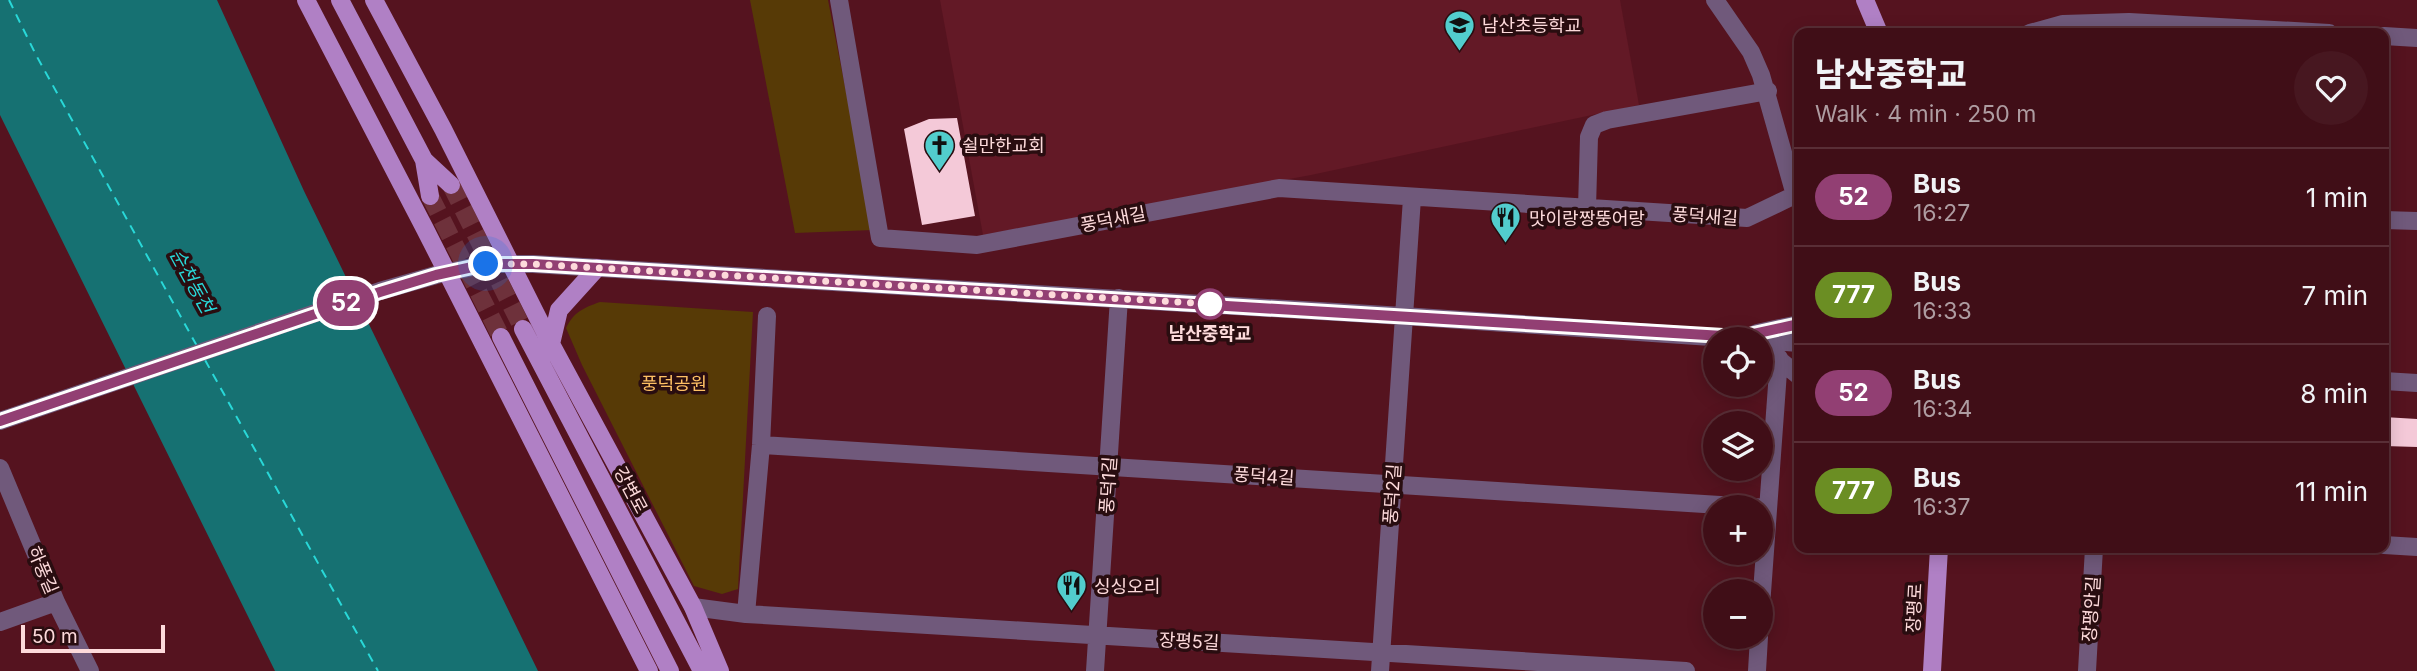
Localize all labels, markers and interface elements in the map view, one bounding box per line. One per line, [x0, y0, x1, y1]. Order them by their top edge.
school or university icon: 남산초등학교 [1442, 8, 1476, 52]
place label: 남산초등학교 [1482, 15, 1581, 36]
button: heart [2294, 51, 2368, 125]
text: 남산중학교 [1815, 54, 1967, 94]
text: Walk · 4 min · 250 m [1815, 100, 2037, 128]
church icon: 쉴만한교회 [922, 128, 956, 172]
place label: 쉴만한교회 [962, 135, 1045, 156]
text: Bus [1913, 168, 1961, 199]
text: 52 [1838, 182, 1869, 211]
text: 1 min [2306, 182, 2368, 213]
text: 16:27 [1913, 199, 1970, 227]
restaurant icon: 맛이랑짱뚱어랑 [1489, 201, 1523, 245]
street label: 풍덕새길 [1078, 202, 1148, 236]
street label: 풍덕새길 [1671, 203, 1739, 229]
place label: 맛이랑짱뚱어랑 [1529, 208, 1645, 229]
water label: 순천동천 [165, 245, 220, 318]
your location [468, 246, 503, 281]
text: Bus [1913, 266, 1961, 297]
line badge: 52 [314, 280, 378, 326]
text: 777 [1832, 280, 1875, 309]
text: 7 min [2302, 280, 2368, 311]
text: 52 [331, 288, 361, 317]
marker: 남산중학교 [1195, 289, 1225, 319]
text: 16:33 [1913, 297, 1972, 325]
place label: 남산중학교 [1169, 323, 1251, 344]
map controls [1703, 327, 1773, 649]
button: locate [1703, 327, 1773, 397]
text: Bus [1913, 364, 1961, 395]
park label: 풍덕공원 [641, 373, 707, 394]
text: 52 [1838, 378, 1869, 407]
text: 8 min [2300, 378, 2368, 409]
text: 16:34 [1913, 395, 1972, 423]
button: layers [1703, 411, 1773, 481]
street label: 풍덕1길 [1096, 456, 1120, 514]
text: Bus [1913, 462, 1961, 493]
street label: 강변로 [610, 463, 652, 517]
street label: 풍덕4길 [1233, 463, 1295, 489]
street label: 풍덕2길 [1379, 463, 1405, 525]
text: 777 [1832, 476, 1875, 505]
text: 11 min [2295, 476, 2368, 507]
text: 16:37 [1913, 493, 1970, 521]
button: + [1703, 495, 1773, 565]
street label: 하풍길 [24, 543, 62, 597]
restaurant icon: 싱싱오리 [1054, 569, 1088, 613]
street label: 장평안길 [2078, 575, 2104, 643]
place label: 싱싱오리 [1094, 576, 1160, 597]
button: − [1703, 579, 1773, 649]
street label: 장평로 [1902, 583, 1926, 633]
scale bar [21, 622, 164, 654]
text: 50 m [32, 625, 78, 648]
street label: 장평5길 [1158, 629, 1220, 653]

